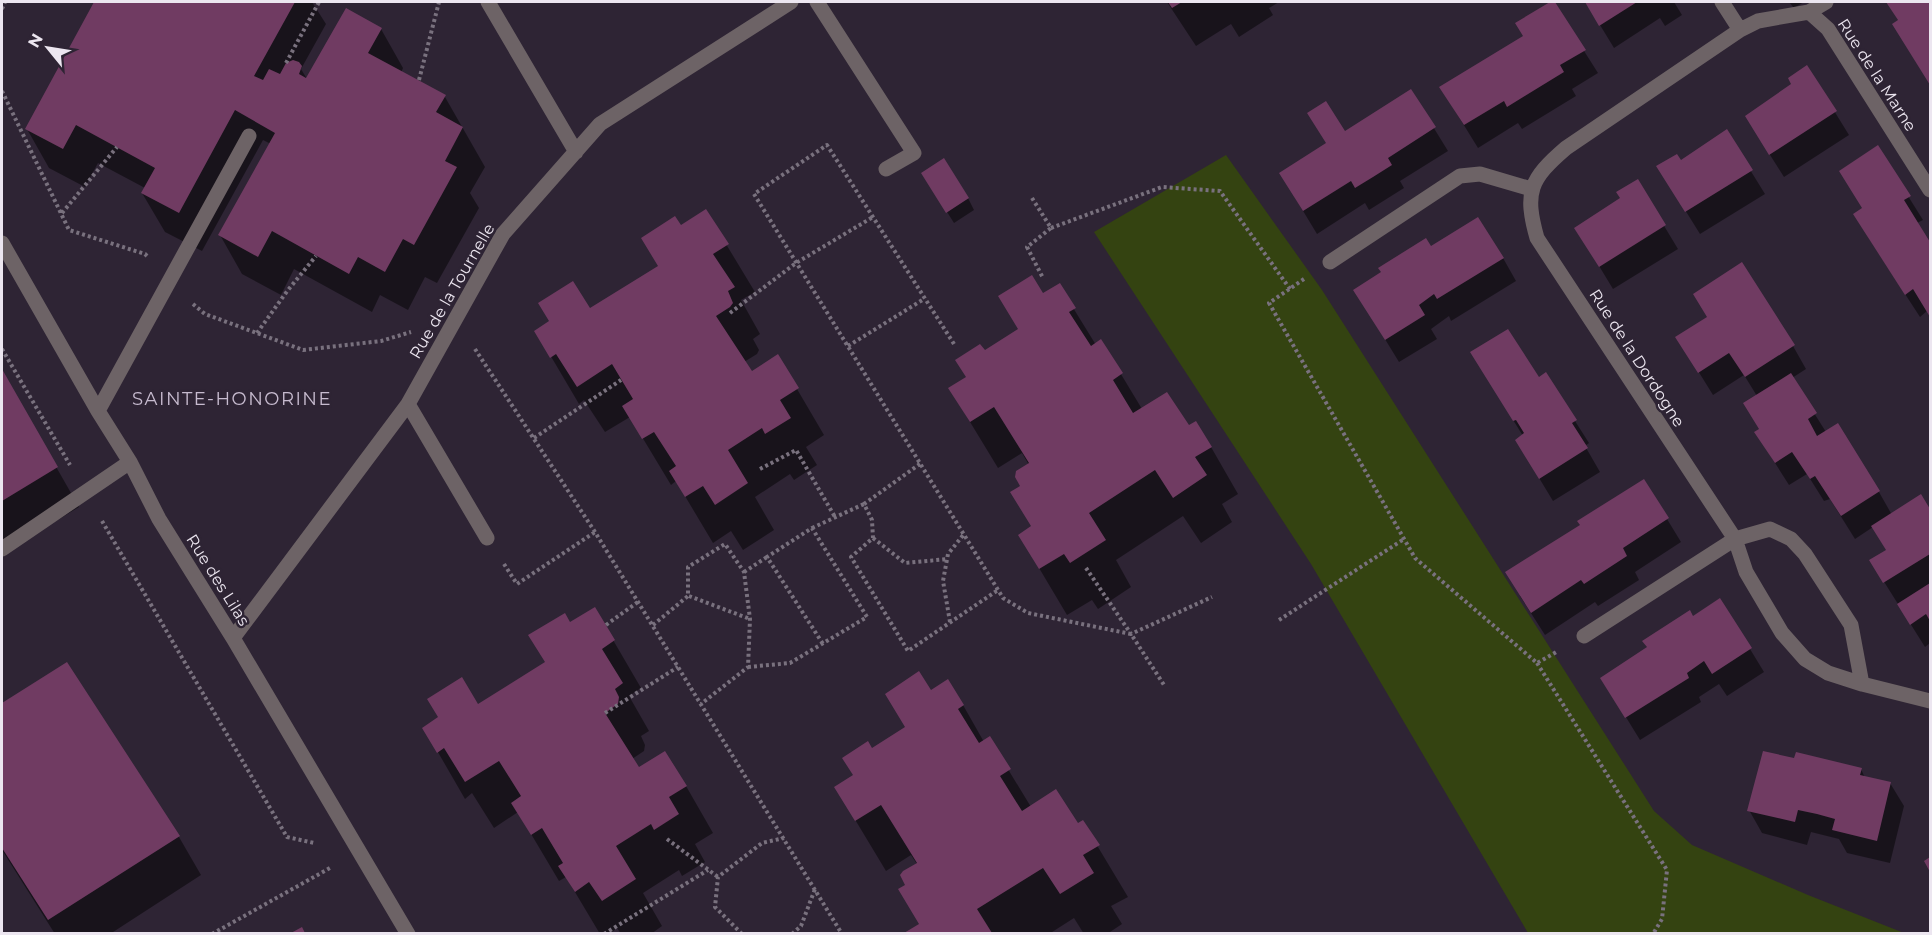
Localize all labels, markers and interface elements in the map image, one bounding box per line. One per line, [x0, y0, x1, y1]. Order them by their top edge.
street label: Rue de la Marne [1834, 15, 1920, 135]
north arrow [18, 18, 78, 78]
text: N [24, 30, 47, 51]
street label: Rue de la Tournelle [406, 220, 498, 362]
street label: Rue de la Dordogne [1585, 285, 1689, 431]
district label: SAINTE-HONORINE [132, 388, 332, 410]
street label: Rue des Lilas [182, 531, 254, 629]

